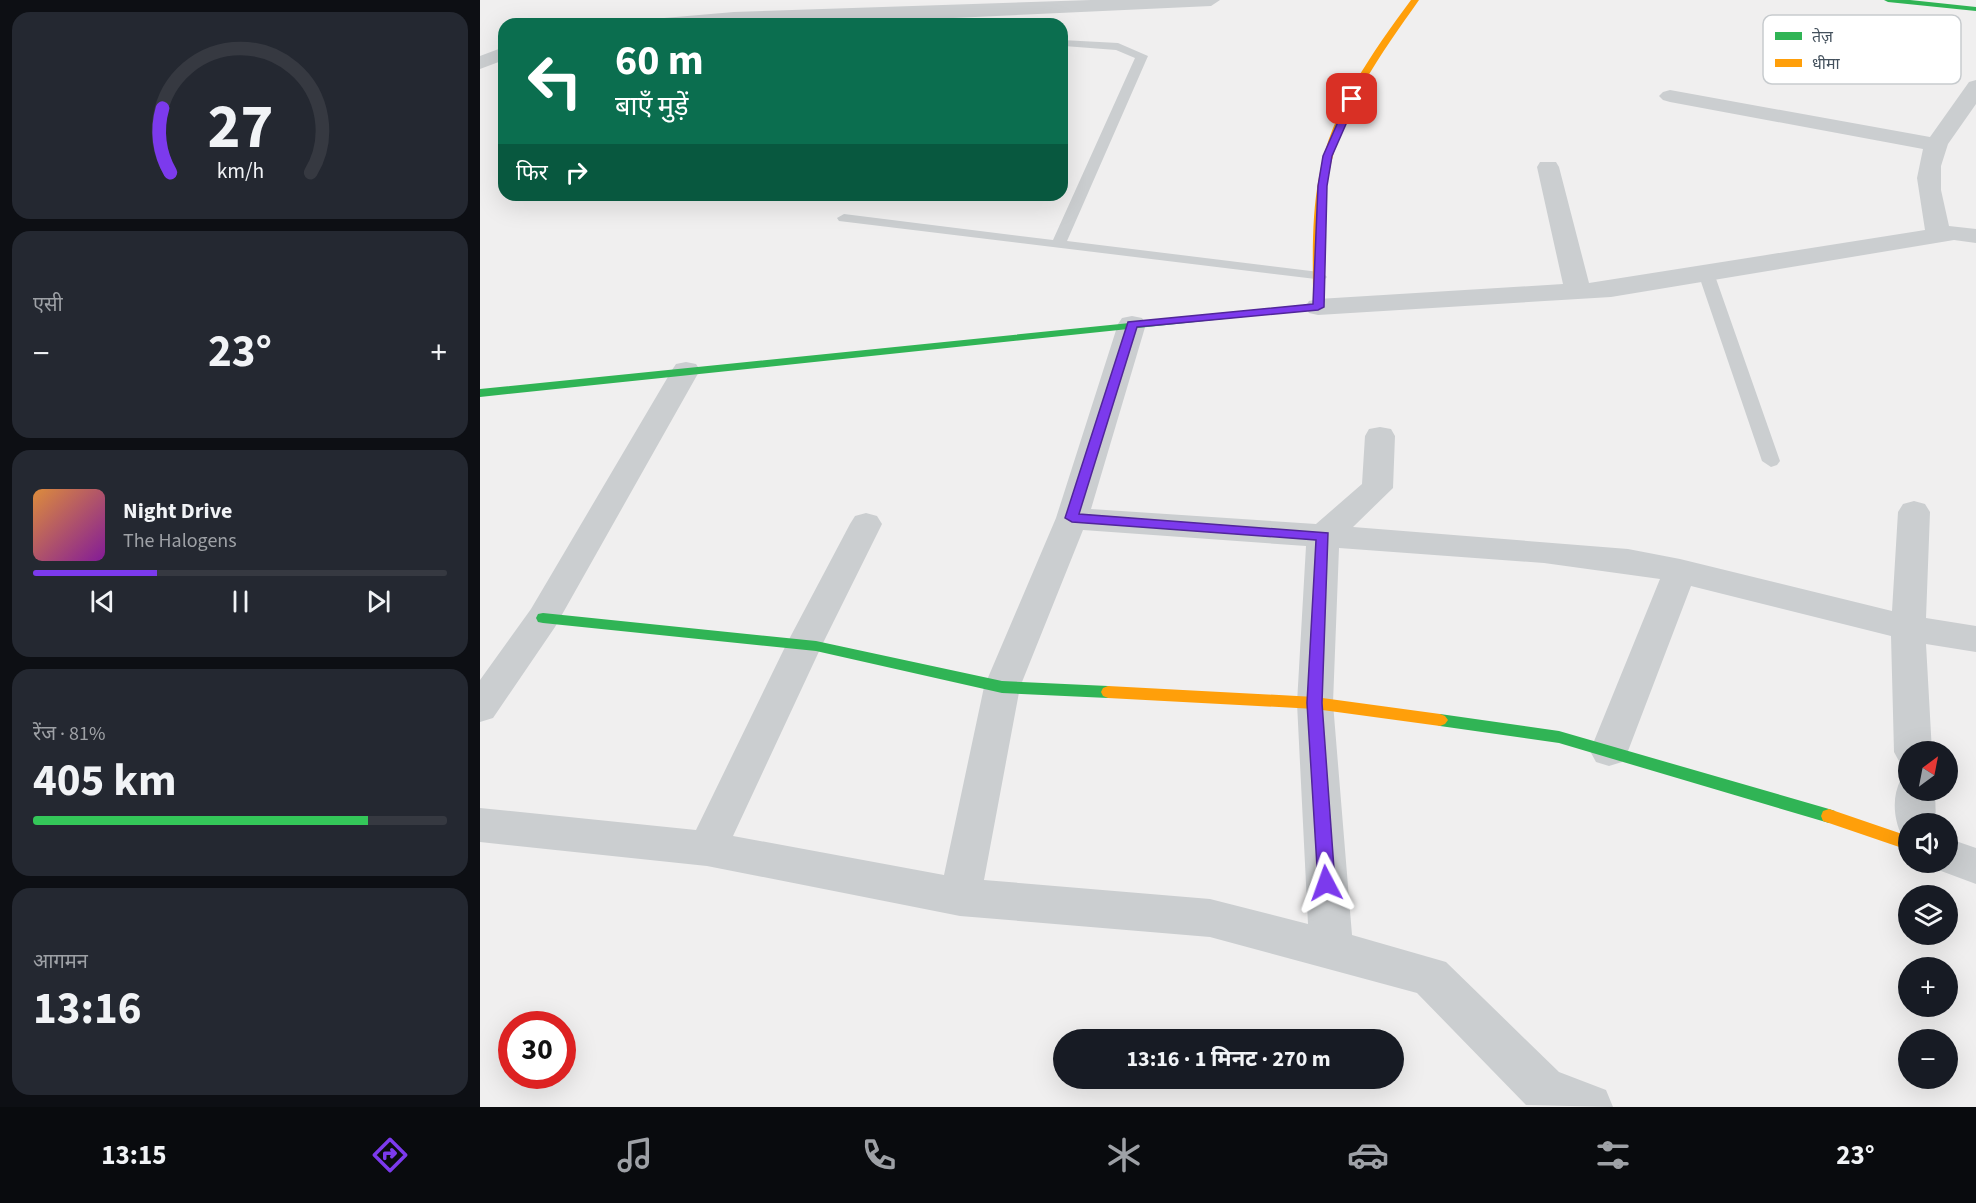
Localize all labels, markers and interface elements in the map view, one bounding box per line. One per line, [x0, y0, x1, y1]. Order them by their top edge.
legend [1763, 15, 1961, 84]
text: तेज़ [1812, 26, 1834, 48]
text: 60 m [615, 31, 704, 91]
icon: left [516, 42, 594, 120]
text: धीमा [1812, 53, 1841, 75]
pin [1326, 73, 1377, 124]
icon: arrive [1335, 82, 1368, 115]
text: 27 [207, 83, 273, 172]
text: बाएँ मुड़ें [615, 87, 688, 126]
text: km/h [216, 156, 264, 187]
icon: right [560, 156, 593, 189]
text: फिर [516, 157, 548, 189]
text: एसी [33, 291, 63, 319]
text: 23° [208, 320, 272, 384]
text: − [33, 330, 49, 377]
text: + [431, 330, 447, 377]
text: Night Drive [123, 495, 232, 527]
text: The Halogens [123, 527, 237, 555]
icon: previous [86, 585, 119, 618]
icon: pause [224, 585, 257, 618]
icon: next [362, 585, 395, 618]
text: रेंज · 81% [33, 720, 105, 748]
north arrow [1898, 741, 1958, 801]
map controls [1898, 741, 1958, 1089]
text: 405 km [33, 749, 177, 813]
button: sound [1898, 813, 1958, 873]
position arrow [1294, 851, 1358, 915]
button: layers [1898, 885, 1958, 945]
text: आगमन [33, 948, 88, 976]
button: + [1898, 957, 1958, 1017]
text: 13:16 [33, 977, 142, 1041]
speed limit sign: 30 [498, 1011, 576, 1089]
button: − [1898, 1029, 1958, 1089]
text: 13:16 · 1 मिनट · 270 m [1126, 1043, 1331, 1075]
icon: directions [369, 1134, 411, 1176]
icon: music [614, 1134, 656, 1176]
icon: phone [858, 1134, 900, 1176]
icon: climate [1103, 1134, 1145, 1176]
icon: car [1347, 1134, 1389, 1176]
icon: filters [1592, 1134, 1634, 1176]
text: 13:15 [101, 1136, 166, 1175]
text: 23° [1836, 1136, 1875, 1175]

